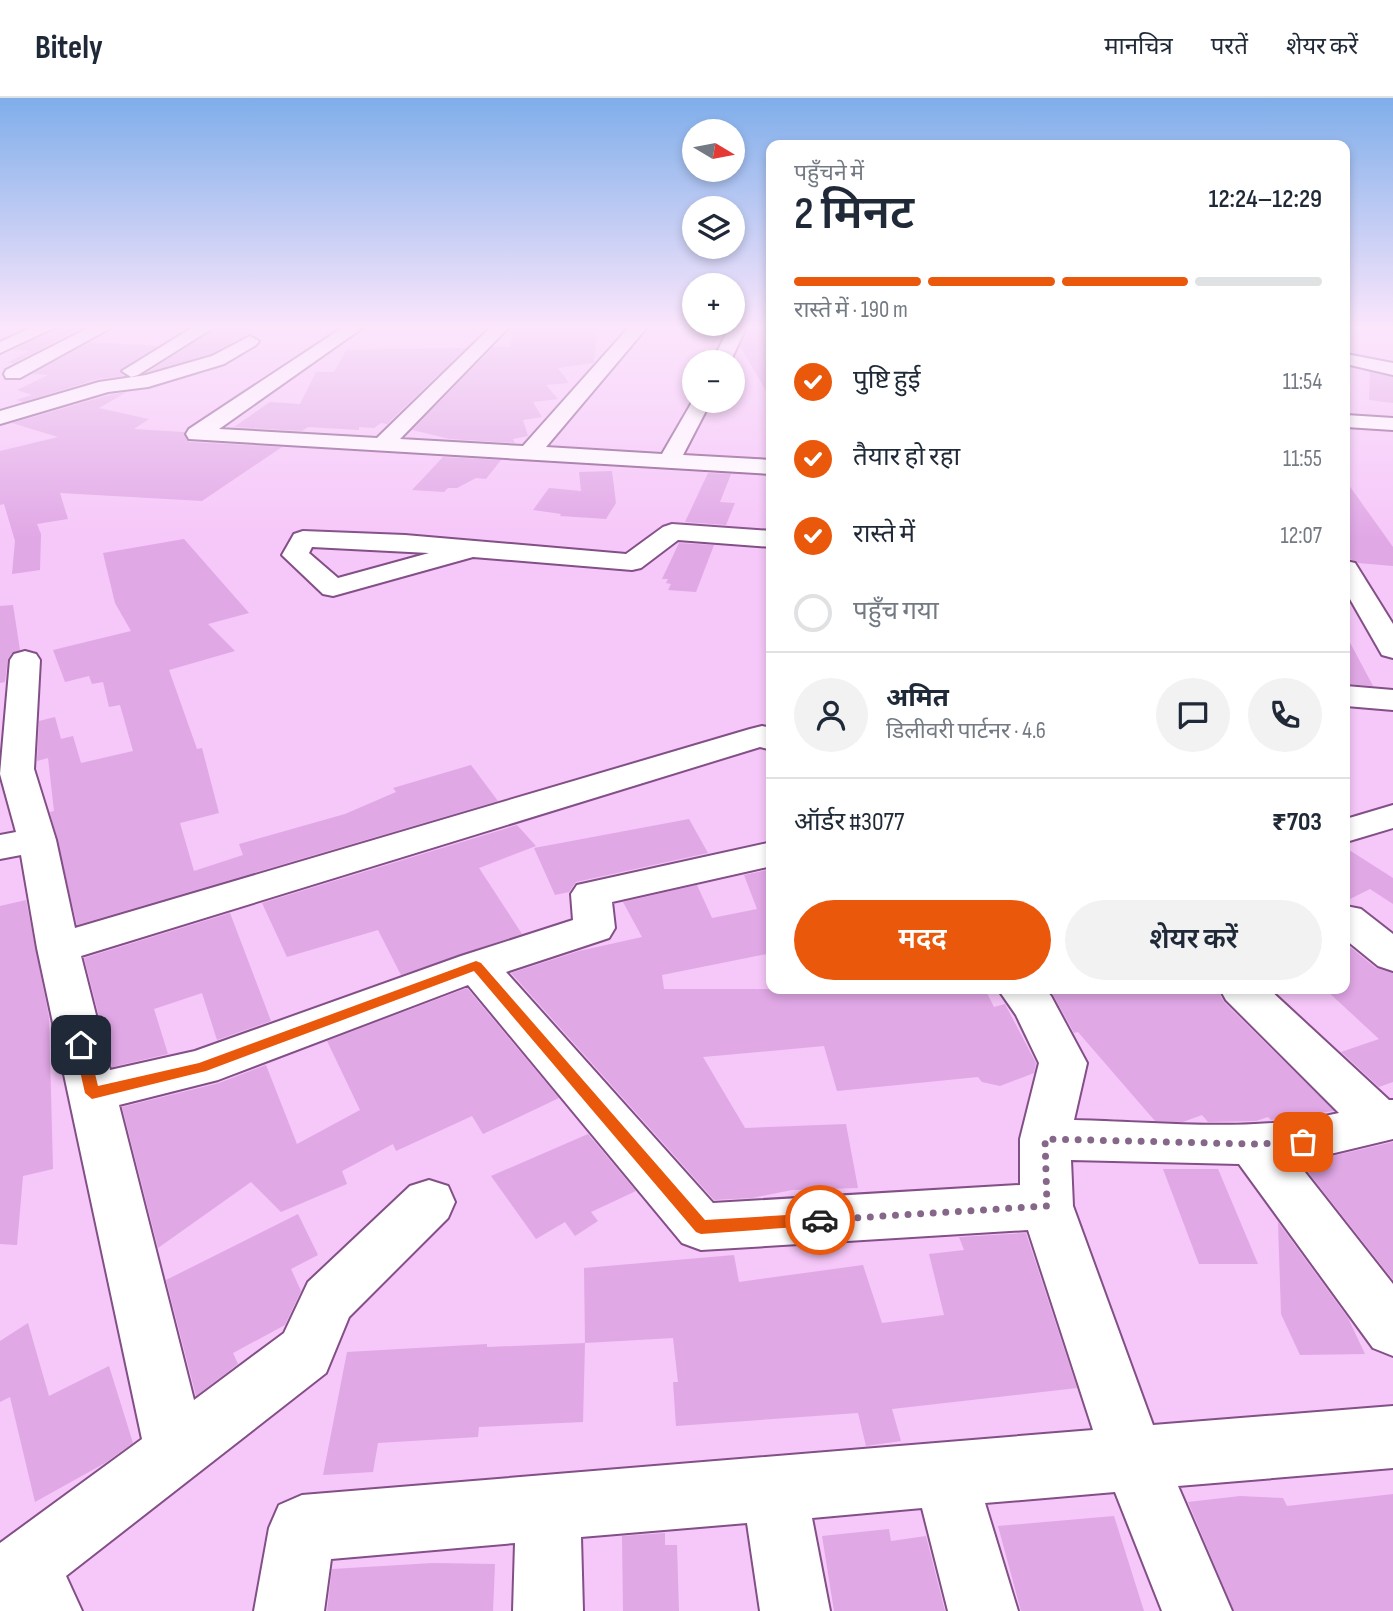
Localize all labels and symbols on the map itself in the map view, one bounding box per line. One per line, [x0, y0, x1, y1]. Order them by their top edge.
north arrow [682, 119, 746, 182]
pin [51, 1015, 111, 1075]
pin [1273, 1112, 1333, 1172]
courier [785, 1185, 855, 1255]

